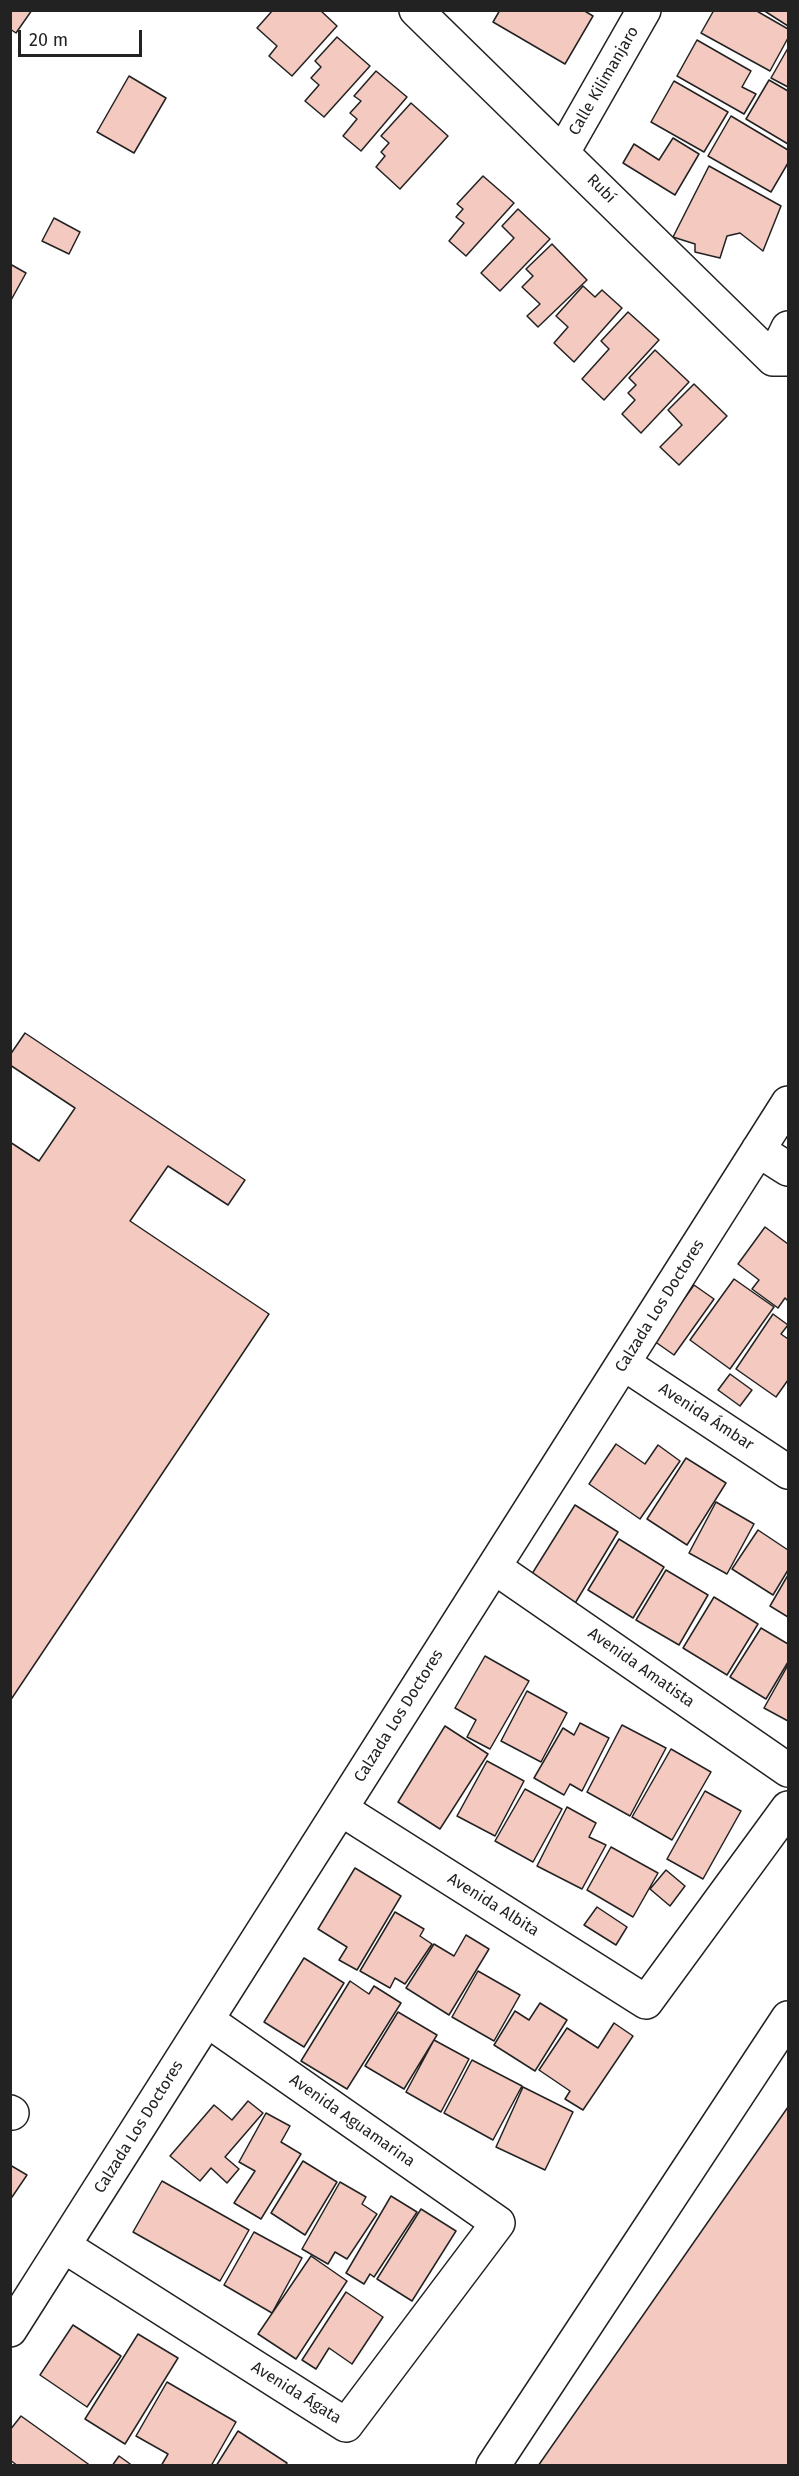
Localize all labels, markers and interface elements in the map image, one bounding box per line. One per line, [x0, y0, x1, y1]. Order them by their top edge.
scale bar [21, 18, 146, 56]
street label: Calle Kilimanjaro [565, 23, 643, 139]
text: 20 m [29, 29, 68, 51]
street label: Rubí [583, 171, 619, 207]
street label: Calzada Los Doctores [611, 1236, 709, 1376]
street label: Avenida Ámbar [655, 1379, 757, 1455]
street label: Avenida Amatista [584, 1624, 698, 1712]
street label: Calzada Los Doctores [350, 1646, 448, 1786]
street label: Avenida Albita [444, 1869, 542, 1941]
street label: Calzada Los Doctores [90, 2057, 188, 2197]
street label: Avenida Aguamarina [286, 2071, 418, 2171]
street label: Avenida Ágata [248, 2358, 344, 2428]

